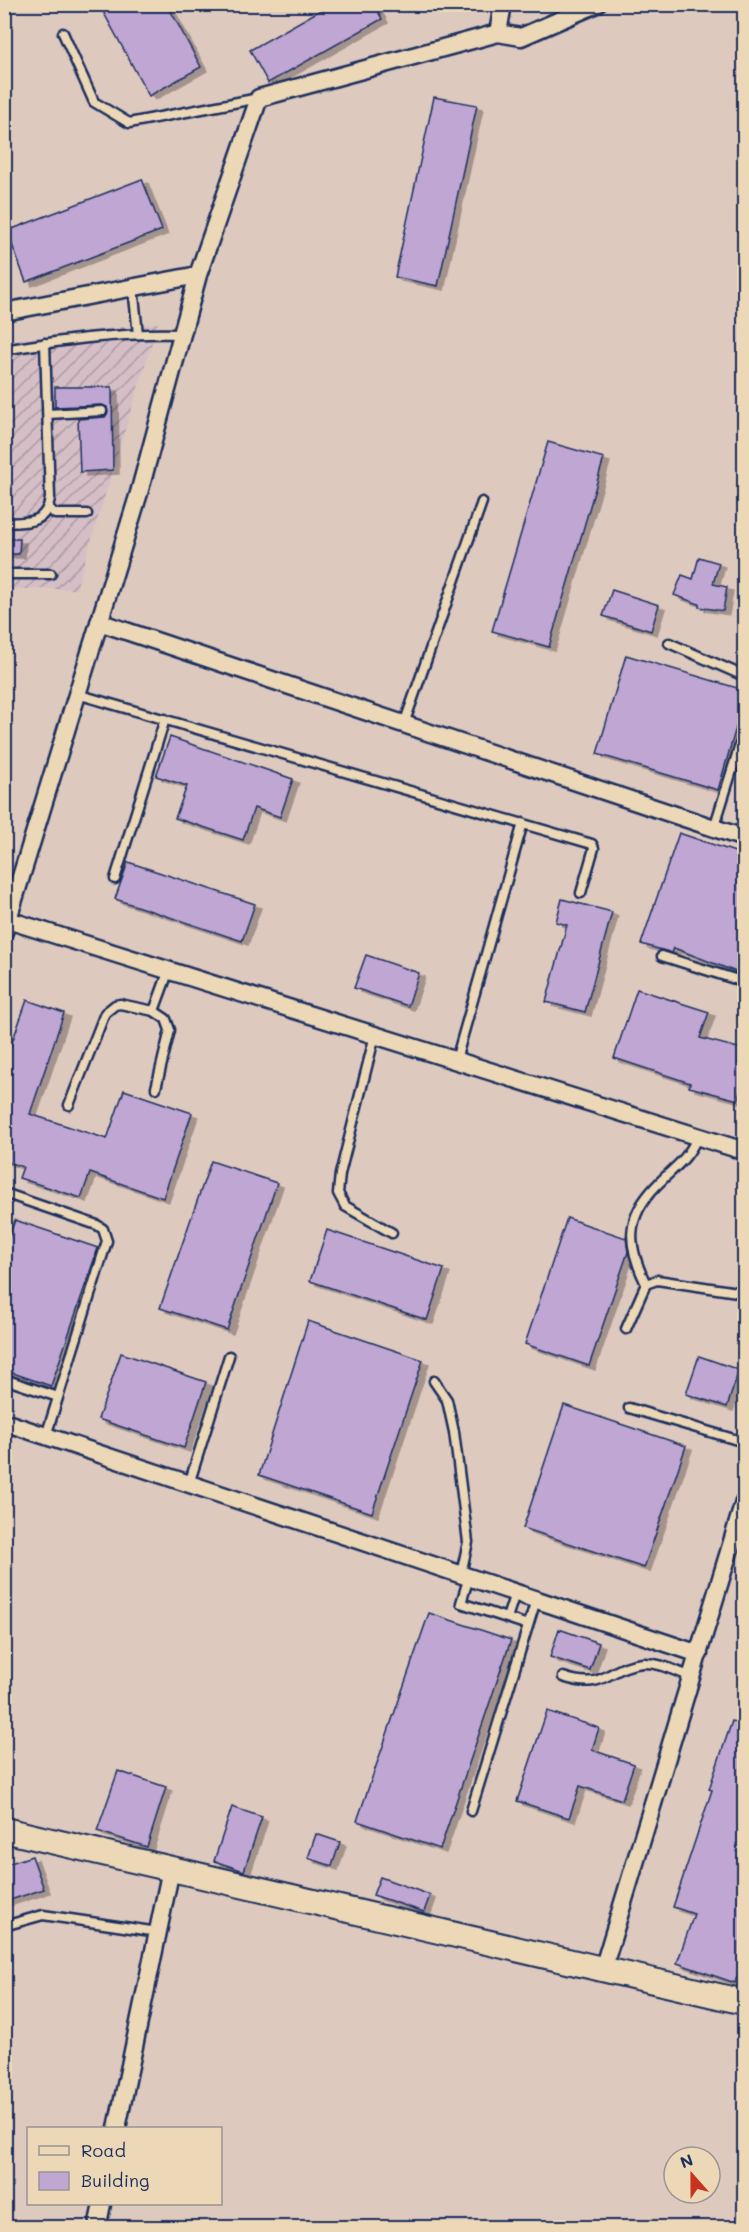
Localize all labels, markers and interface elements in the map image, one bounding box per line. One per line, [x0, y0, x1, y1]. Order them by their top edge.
legend [27, 2127, 222, 2205]
text: Road [81, 2138, 126, 2162]
north arrow [662, 2145, 722, 2205]
text: N [677, 2149, 696, 2173]
text: Building [81, 2168, 149, 2192]

